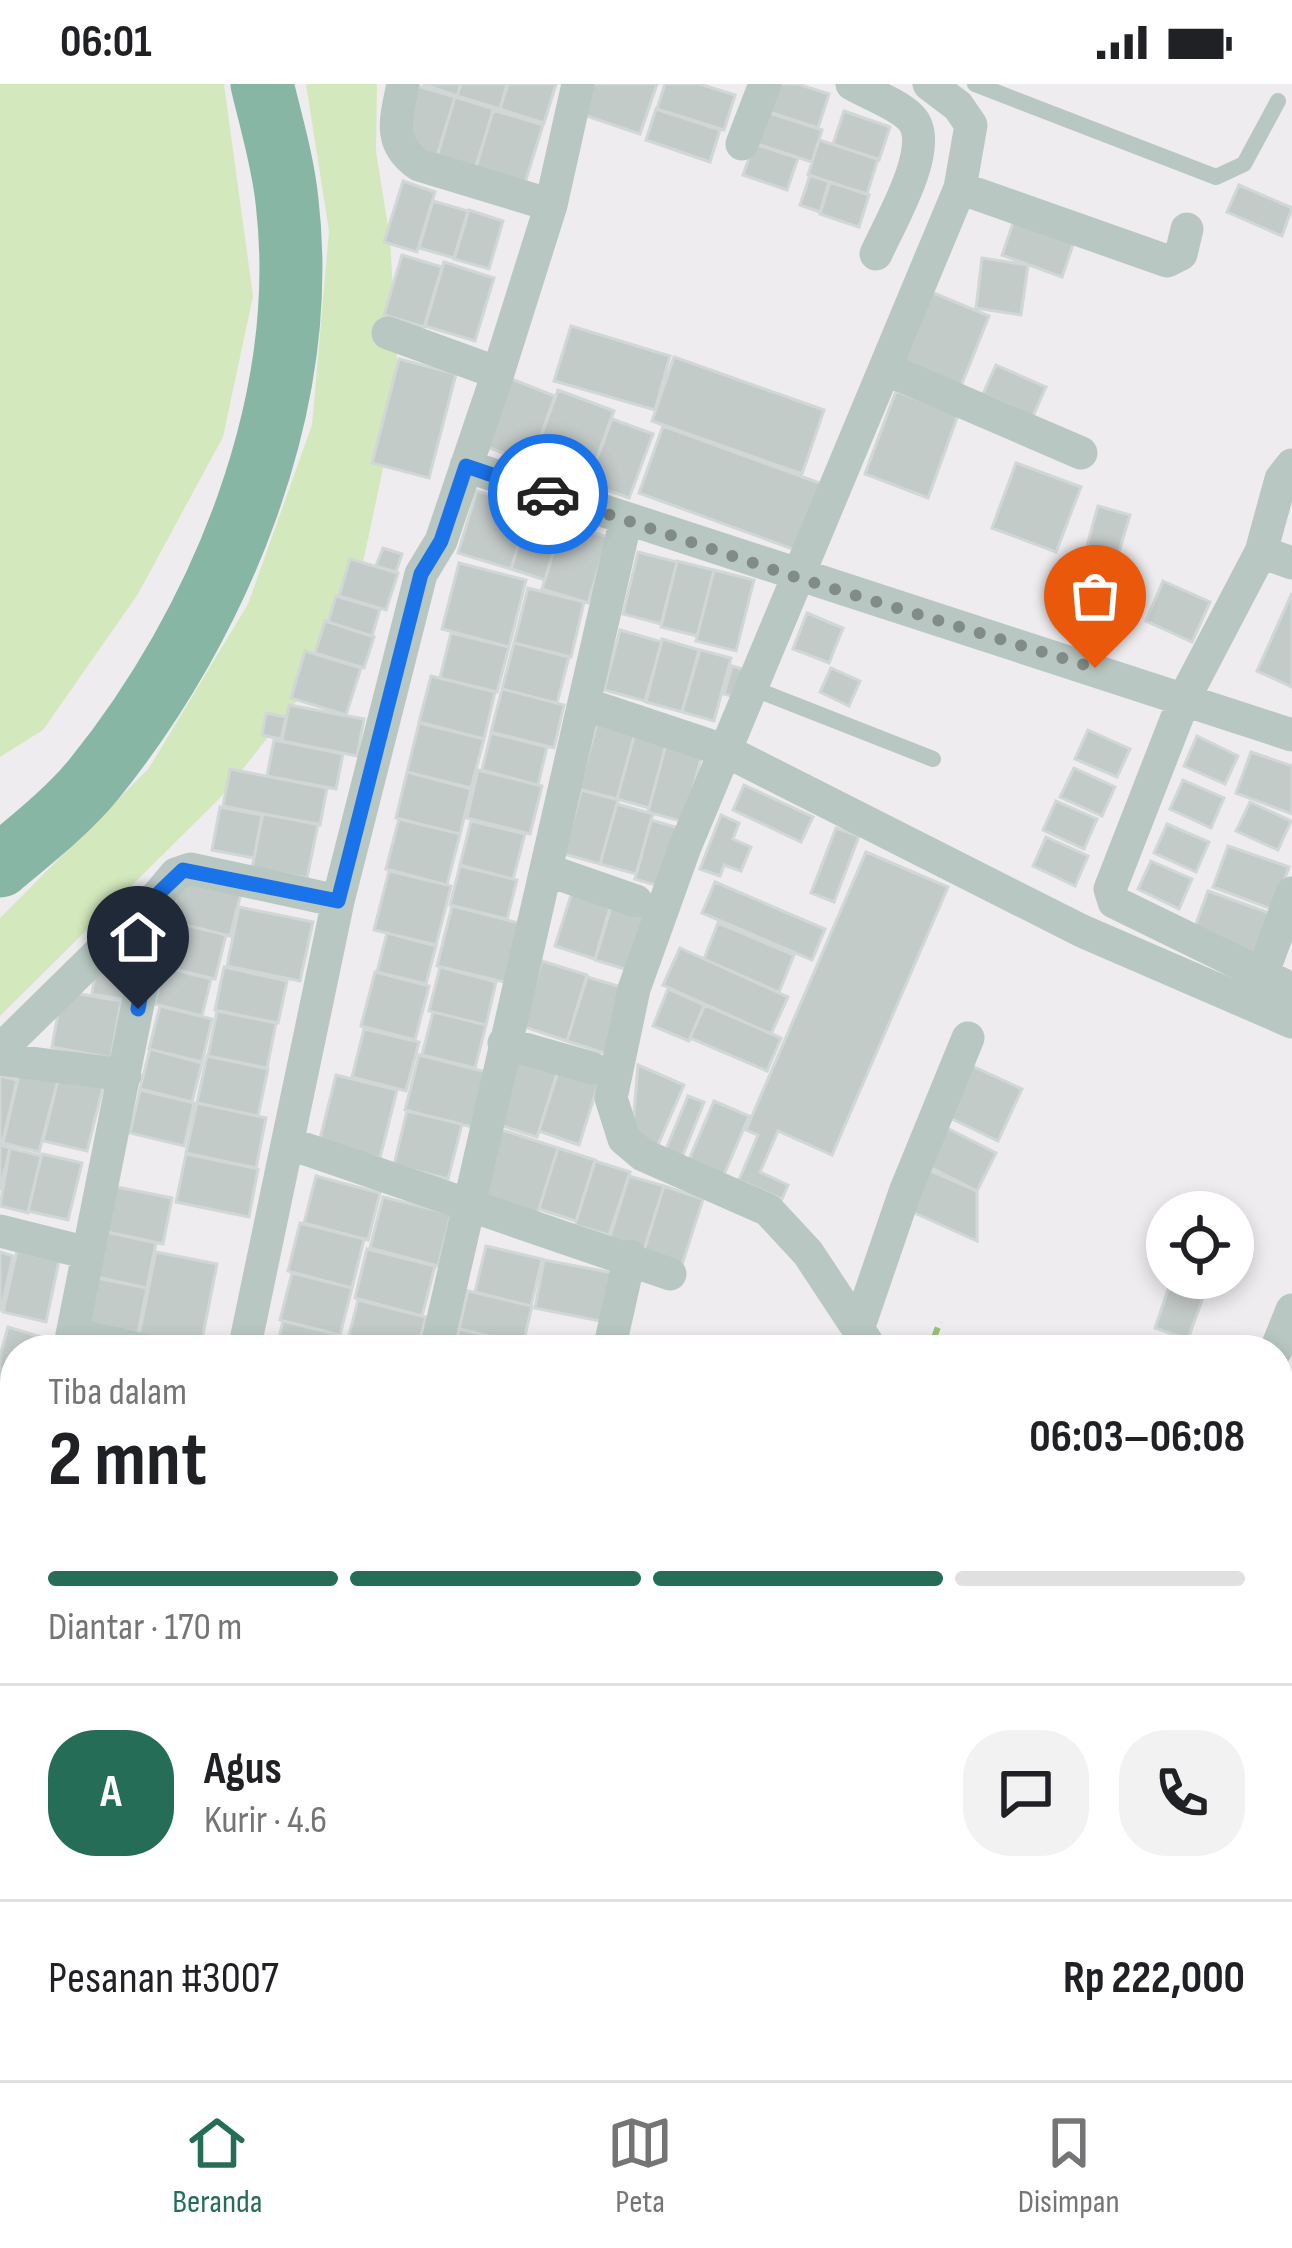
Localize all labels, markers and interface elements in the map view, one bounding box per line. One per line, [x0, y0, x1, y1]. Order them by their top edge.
text: 06:01 [60, 15, 152, 70]
courier [488, 434, 608, 554]
icon: car [515, 461, 581, 527]
pin [1044, 545, 1146, 668]
icon: bag [1062, 563, 1128, 629]
pin [87, 886, 189, 1009]
icon: home [105, 904, 171, 970]
map controls [1146, 1191, 1254, 1299]
button: locate [1146, 1191, 1254, 1299]
text: Tiba dalam [48, 1369, 187, 1416]
text: 06:03–06:08 [1029, 1410, 1245, 1465]
text: 2 mnt [48, 1414, 207, 1507]
text: Diantar · 170 m [48, 1604, 242, 1651]
button: chat [963, 1730, 1089, 1856]
button: phone [1119, 1730, 1245, 1856]
text: Agus [204, 1742, 282, 1797]
text: A [100, 1765, 122, 1820]
text: Kurir · 4.6 [204, 1797, 327, 1844]
text: Pesanan #3007 [48, 1951, 279, 2006]
text: Rp 222,000 [1063, 1951, 1245, 2006]
tab: Beranda [172, 2110, 263, 2222]
tab: Peta [607, 2110, 673, 2222]
tab: Disimpan [1018, 2110, 1120, 2222]

